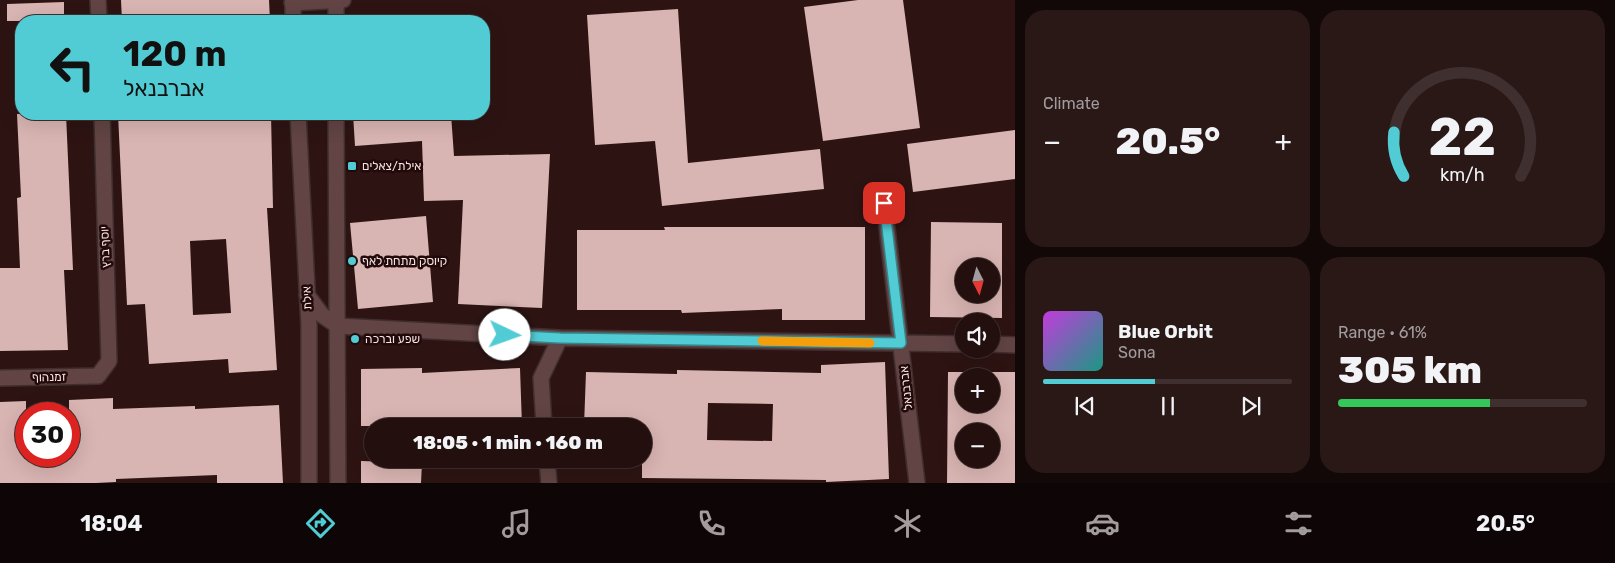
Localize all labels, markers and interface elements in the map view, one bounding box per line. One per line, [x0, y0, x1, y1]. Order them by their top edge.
text: 120 m [123, 33, 226, 75]
icon: left [40, 35, 105, 100]
text: אברבנאל [123, 75, 204, 102]
text: Climate [1043, 94, 1100, 113]
text: 22 [1429, 106, 1496, 168]
text: 20.5° [1115, 118, 1220, 164]
text: − [1043, 125, 1061, 158]
text: + [1275, 125, 1292, 158]
place label: אילת/צאלים [362, 159, 421, 173]
marker: אילת/צאלים [346, 160, 358, 172]
text: km/h [1440, 164, 1485, 185]
pin [863, 182, 905, 224]
icon: arrive [870, 189, 898, 217]
street label: יוסף ברץ [97, 226, 113, 268]
place label: קיוסק מתחת לאף [362, 254, 447, 268]
marker: קיוסק מתחת לאף [346, 255, 358, 267]
north arrow [955, 258, 1000, 302]
map controls [955, 258, 1000, 468]
street label: אילת [299, 286, 315, 310]
position arrow [478, 308, 530, 360]
button: sound [955, 313, 1000, 358]
text: Blue Orbit [1118, 320, 1213, 343]
text: Range · 61% [1338, 323, 1427, 342]
place label: שפע וברכה [365, 332, 420, 346]
marker: שפע וברכה [349, 333, 361, 345]
text: Sona [1118, 343, 1156, 362]
text: 305 km [1338, 347, 1482, 393]
street label: אברבנאל [897, 365, 915, 411]
button: + [955, 368, 1000, 413]
street label: זמנהוף [32, 370, 66, 384]
icon: previous [1071, 392, 1099, 420]
icon: pause [1154, 392, 1182, 420]
icon: next [1237, 392, 1265, 420]
speed limit sign: 30 [15, 402, 80, 467]
button: − [955, 423, 1000, 468]
text: 18:05 · 1 min · 160 m [413, 431, 603, 454]
icon: directions [303, 506, 338, 541]
icon: music [499, 506, 534, 541]
icon: phone [694, 506, 729, 541]
icon: climate [890, 506, 925, 541]
icon: car [1085, 506, 1120, 541]
icon: filters [1281, 506, 1316, 541]
text: 18:04 [80, 510, 143, 537]
text: 20.5° [1476, 510, 1535, 537]

